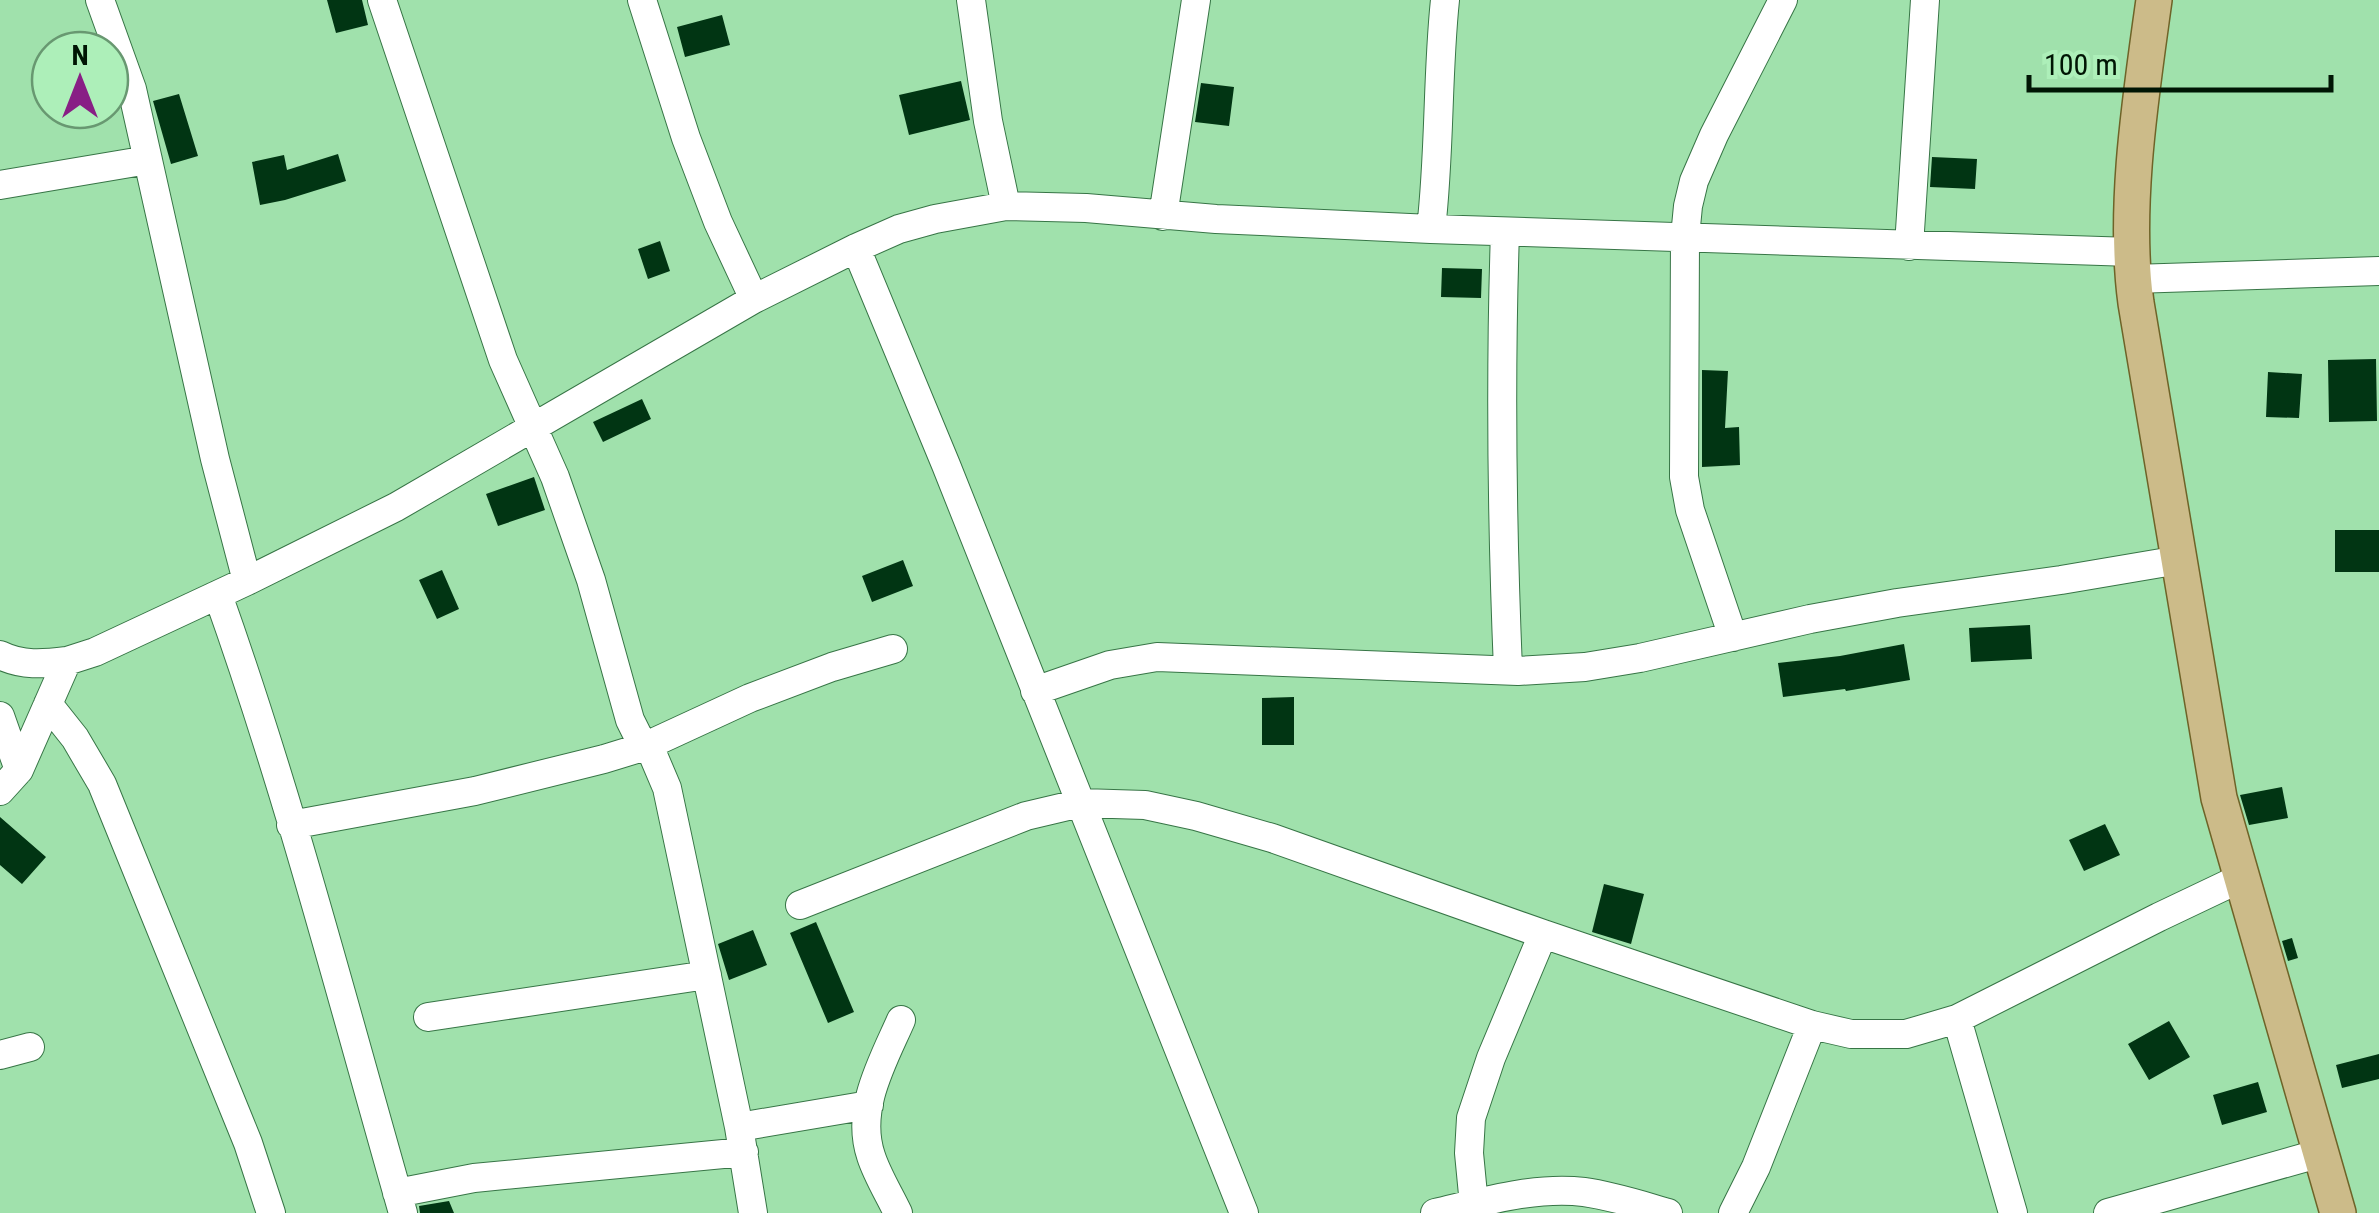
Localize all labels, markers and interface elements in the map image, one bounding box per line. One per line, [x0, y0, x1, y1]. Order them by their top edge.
north arrow [30, 30, 130, 130]
scale bar [2029, 30, 2332, 92]
text: N [71, 39, 89, 72]
text: 100 m [2044, 47, 2118, 82]

